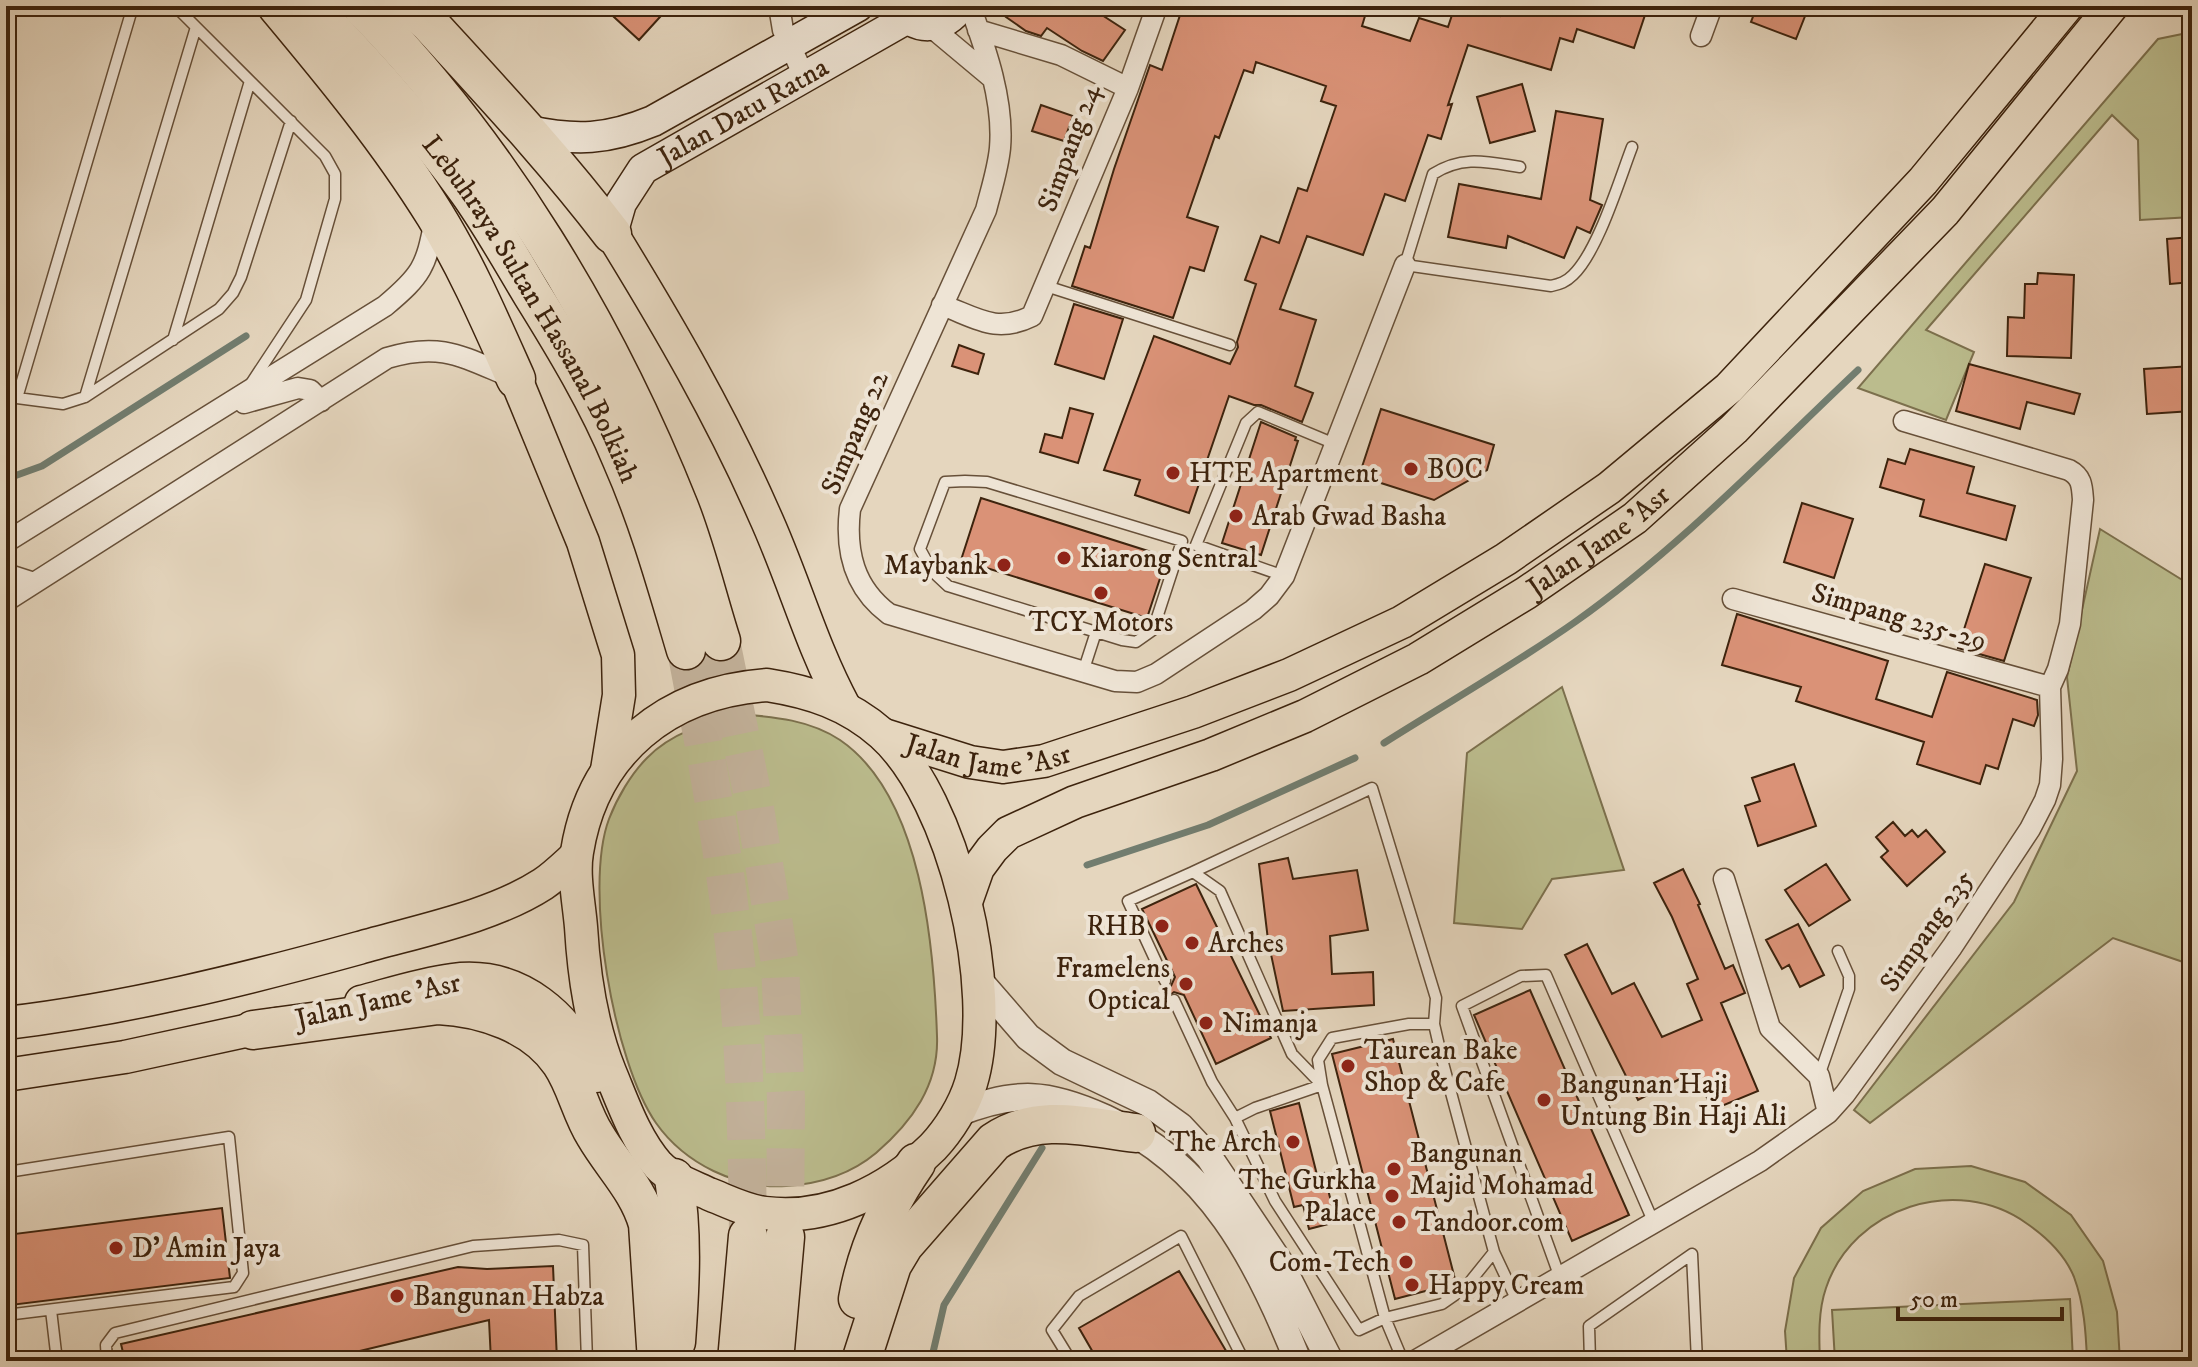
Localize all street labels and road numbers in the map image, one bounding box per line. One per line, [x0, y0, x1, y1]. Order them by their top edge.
street label: Jalan Datu Ratna [649, 49, 835, 176]
street label: Simpang 24 [1030, 79, 1108, 216]
street label: Lebuhraya Sultan Hassanal Bolkiah [415, 128, 647, 488]
street label: Simpang 22 [813, 366, 897, 500]
street label: Jalan Jame 'Asr [1518, 477, 1678, 606]
street label: Simpang 235-29 [1807, 575, 1991, 659]
street label: Jalan Jame 'Asr [899, 725, 1076, 785]
street label: Simpang 235 [1872, 863, 1982, 999]
street label: Jalan Jame 'Asr [289, 965, 464, 1038]

